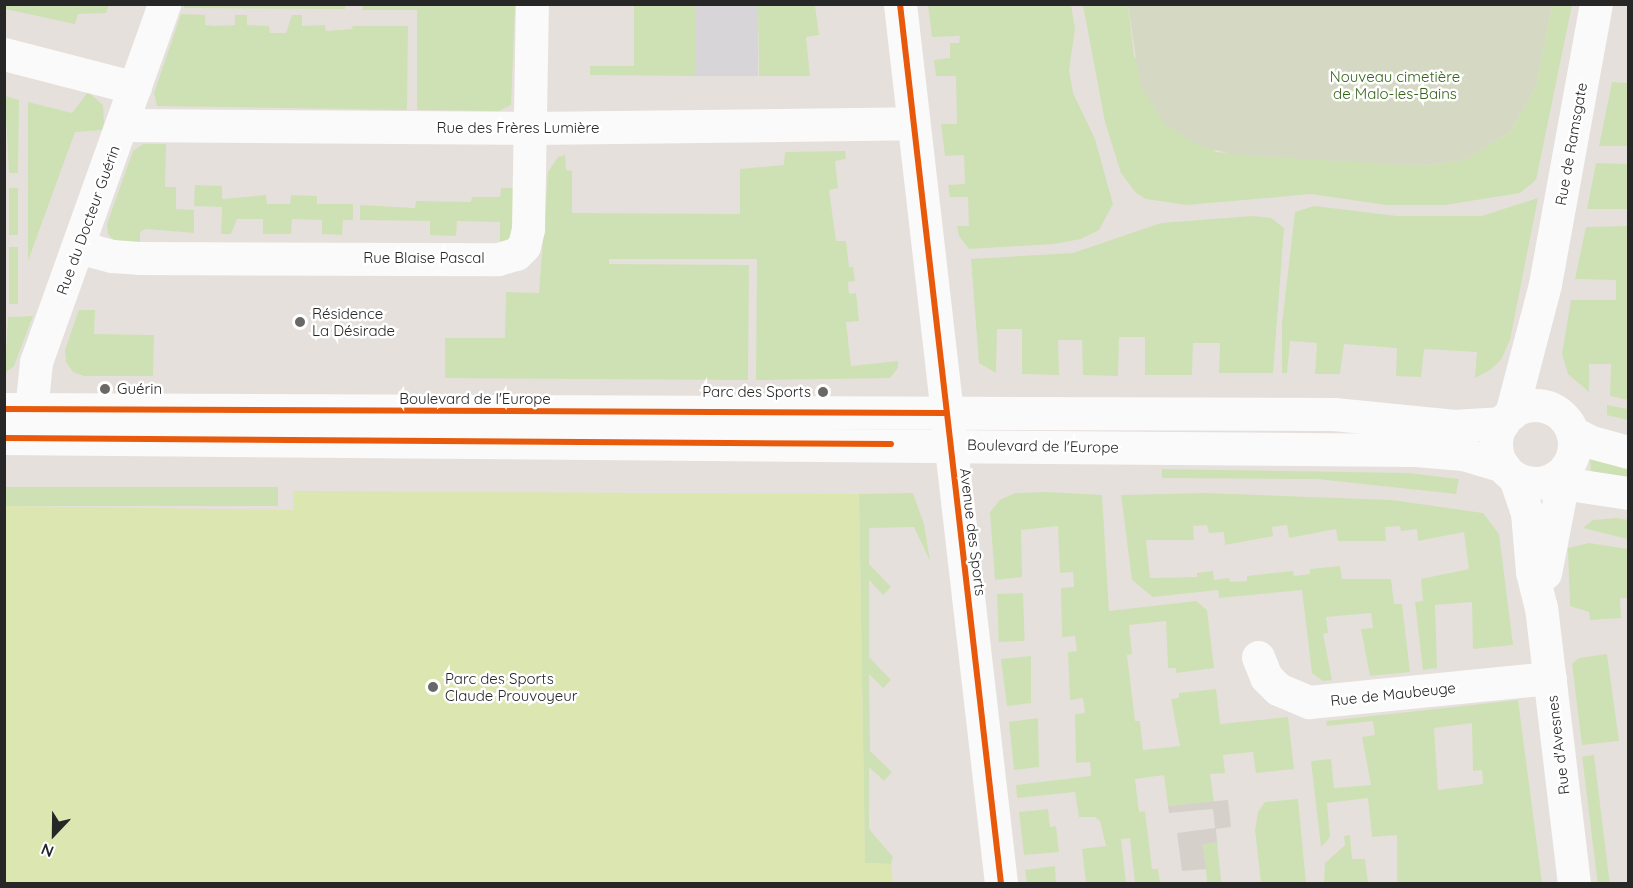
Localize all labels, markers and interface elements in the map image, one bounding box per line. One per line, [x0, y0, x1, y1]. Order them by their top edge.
park label: Nouveau cimetière de Malo-les-Bains [1330, 67, 1460, 102]
street label: Rue de Ramsgate [1551, 81, 1591, 207]
street label: Rue des Frères Lumière [437, 119, 599, 137]
street label: Rue du Docteur Guérin [53, 143, 123, 297]
street label: Rue Blaise Pascal [363, 249, 485, 267]
place label: Résidence La Désirade [312, 304, 395, 339]
marker: Résidence La Désirade [293, 315, 307, 329]
place label: Guérin [117, 380, 162, 398]
marker: Guérin [98, 382, 112, 396]
place label: Parc des Sports [702, 383, 811, 401]
marker: Parc des Sports [816, 385, 830, 399]
street label: Boulevard de l'Europe [399, 390, 551, 408]
street label: Boulevard de l'Europe [967, 436, 1119, 456]
street label: Avenue des Sports [956, 467, 990, 597]
place label: Parc des Sports Claude Prouvoyeur [445, 669, 578, 704]
street label: Rue de Maubeuge [1329, 678, 1457, 710]
marker: Parc des Sports Claude Prouvoyeur [426, 680, 440, 694]
street label: Rue d'Avesnes [1543, 694, 1573, 796]
north arrow [24, 804, 84, 864]
text: N [38, 839, 56, 862]

